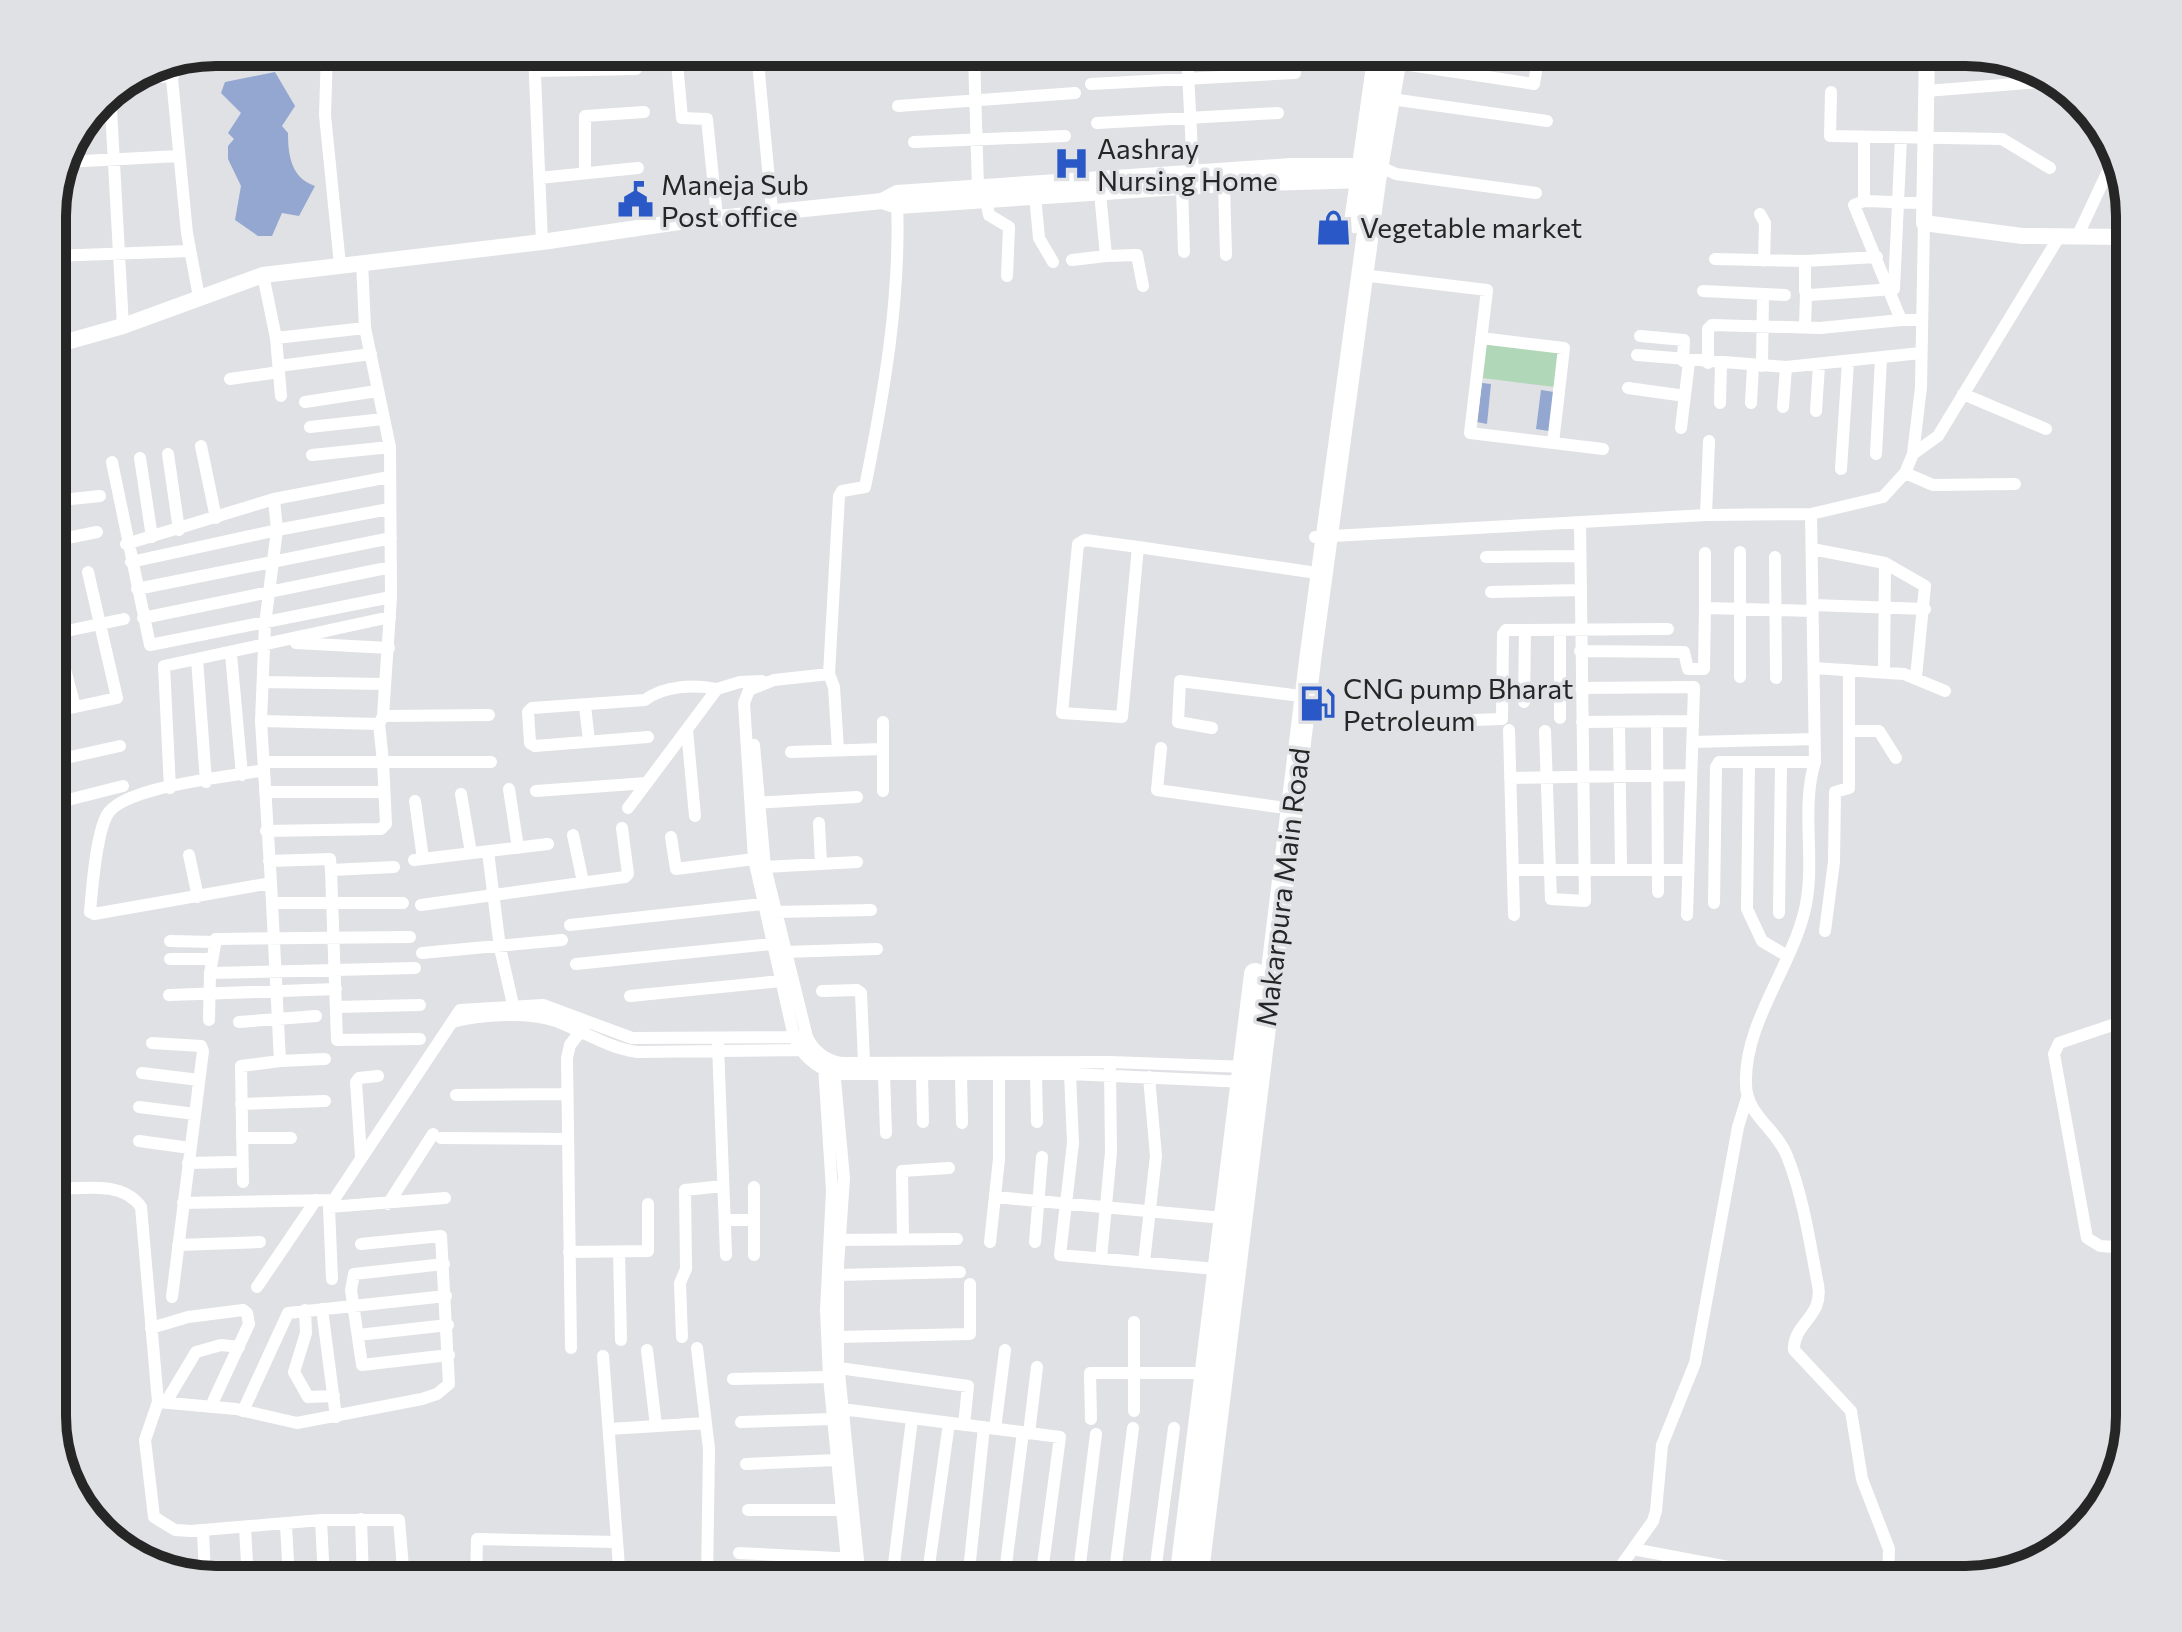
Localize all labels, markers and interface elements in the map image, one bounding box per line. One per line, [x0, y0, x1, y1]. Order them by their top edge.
place label: Aashray Nursing Home [1097, 131, 1278, 197]
hospital icon: Aashray Nursing Home [1052, 145, 1090, 183]
place label: Maneja Sub Post office [661, 167, 809, 233]
public building icon: Maneja Sub Post office [616, 181, 654, 219]
shop icon: Vegetable market [1315, 208, 1353, 246]
place label: Vegetable market [1360, 210, 1582, 244]
place label: CNG pump Bharat Petroleum [1343, 671, 1574, 737]
fuel station icon: CNG pump Bharat Petroleum [1298, 685, 1336, 723]
street label: Makarpura Main Road [1248, 746, 1316, 1028]

